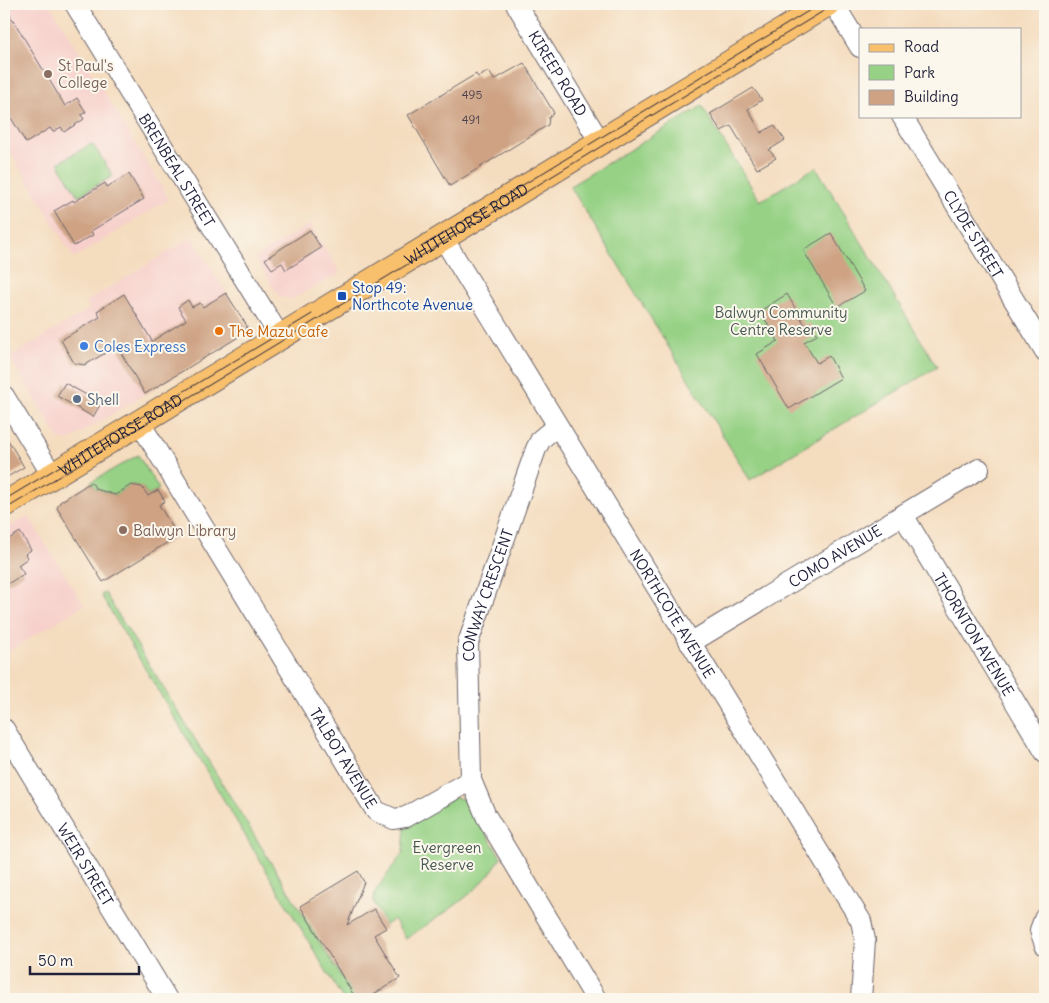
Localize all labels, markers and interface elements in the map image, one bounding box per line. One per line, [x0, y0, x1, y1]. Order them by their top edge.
street label: KIREEP ROAD [525, 27, 591, 120]
legend [859, 28, 1022, 118]
text: Road [904, 37, 939, 56]
place label: St Paul's College [58, 56, 114, 92]
text: Park [904, 63, 935, 82]
marker: St Paul's College [42, 68, 54, 80]
house number: 495 [462, 87, 482, 102]
text: Building [904, 87, 959, 106]
street label: BRENBEAL STREET [135, 110, 219, 230]
house number: 491 [462, 112, 480, 127]
street label: WHITEHORSE ROAD [401, 179, 532, 269]
street label: CLYDE STREET [940, 187, 1008, 281]
place label: Stop 49: Northcote Avenue [352, 278, 473, 314]
marker: Stop 49: Northcote Avenue [336, 290, 348, 302]
park label: Balwyn Community Centre Reserve [714, 303, 848, 339]
place label: The Mazu Cafe [229, 322, 328, 341]
marker: The Mazu Cafe [213, 325, 225, 337]
place label: Coles Express [94, 337, 186, 356]
marker: Coles Express [78, 340, 90, 352]
street label: WHITEHORSE ROAD [55, 389, 186, 479]
place label: Shell [87, 390, 119, 409]
marker: Shell [71, 393, 83, 405]
street label: COMO AVENUE [785, 520, 885, 591]
place label: Balwyn Library [133, 521, 236, 540]
marker: Balwyn Library [117, 524, 129, 536]
street label: CONWAY CRESCENT [458, 526, 517, 662]
street label: NORTHCOTE AVENUE [626, 545, 719, 681]
street label: THORNTON AVENUE [930, 569, 1019, 699]
street label: TALBOT AVENUE [306, 704, 382, 812]
street label: WEIR STREET [53, 819, 118, 909]
park label: Evergreen Reserve [413, 838, 482, 874]
scale bar [30, 943, 139, 975]
text: 50 m [38, 951, 73, 970]

